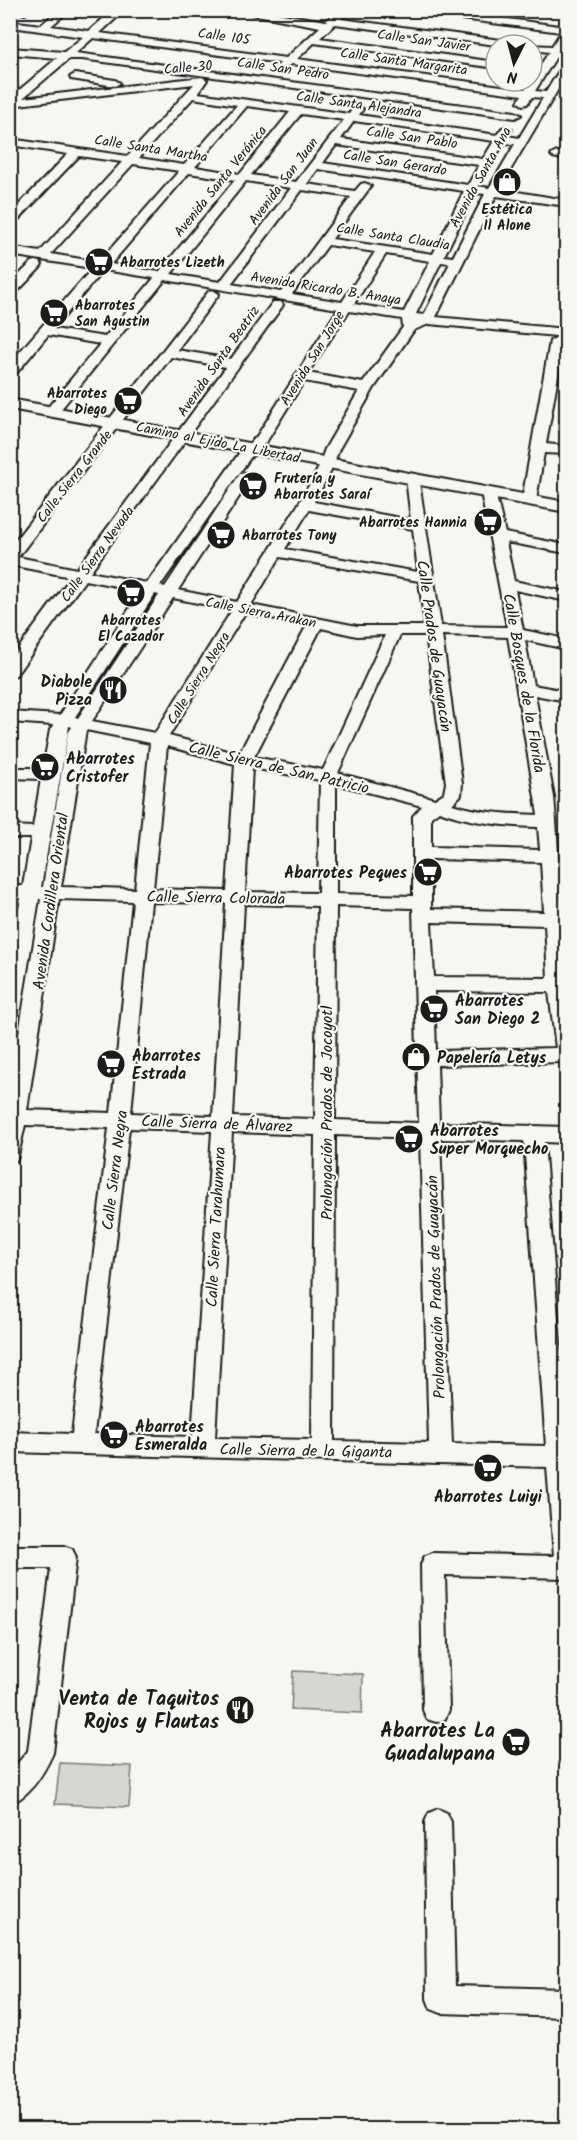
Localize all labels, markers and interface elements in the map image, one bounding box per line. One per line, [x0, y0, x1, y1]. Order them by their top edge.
street label: Calle 105 [196, 22, 253, 52]
street label: Calle San Javier [376, 24, 473, 59]
north arrow [484, 33, 544, 93]
street label: Calle Santa Margarita [339, 42, 469, 82]
street label: Calle San Pedro [235, 52, 330, 86]
street label: Calle 30 [163, 55, 213, 81]
text: N [506, 63, 519, 89]
street label: Calle Santa Alejandra [295, 85, 423, 125]
street label: Avenida Santa Verónica [169, 121, 273, 242]
street label: Calle San Pablo [365, 121, 459, 155]
street label: Avenida Santa Ana [444, 123, 518, 232]
street label: Calle Santa Martha [93, 129, 209, 169]
street label: Avenida San Juan [243, 133, 324, 230]
street label: Calle San Gerardo [341, 144, 448, 182]
shop icon: Estética Il Alone [491, 166, 523, 198]
place label: Estética Il Alone [482, 199, 532, 237]
street label: Calle Santa Claudia [334, 217, 451, 257]
supermarket icon: Abarrotes Lizeth [83, 246, 115, 278]
place label: Abarrotes Lizeth [120, 252, 225, 274]
street label: Avenida Ricardo B. Anaya [249, 266, 403, 312]
place label: Abarrotes San Agustin [75, 295, 150, 333]
supermarket icon: Abarrotes San Agustin [38, 297, 70, 329]
street label: Avenida Santa Beatriz [172, 302, 265, 422]
street label: Avenida San Jorge [275, 306, 351, 410]
place label: Abarrotes Diego [47, 383, 108, 421]
supermarket icon: Abarrotes Diego [112, 385, 144, 417]
street label: Camino al Ejido La Libertad [134, 416, 303, 470]
street label: Calle Sierra Grande [31, 425, 119, 528]
place label: Frutería y Abarrotes Saraí [274, 468, 373, 506]
supermarket icon: Frutería y Abarrotes Saraí [237, 470, 269, 502]
street label: Calle Sierra Nevada [55, 502, 140, 607]
supermarket icon: Abarrotes Hannia [472, 506, 504, 538]
place label: Abarrotes Hannia [359, 512, 467, 534]
supermarket icon: Abarrotes Tony [205, 519, 237, 551]
place label: Abarrotes Tony [242, 525, 337, 547]
street label: Calle Prados de Guayacán [409, 559, 458, 734]
supermarket icon: Abarrotes El Cazador [115, 577, 147, 609]
street label: Calle Sierra Arakan [203, 591, 318, 635]
street label: Calle Bosques de la Florida [495, 591, 552, 775]
place label: Abarrotes El Cazador [98, 610, 165, 648]
street label: Calle Sierra Negra [161, 628, 236, 729]
place label: Diabole Pizza [41, 670, 92, 713]
restaurant icon: Diabole Pizza [97, 674, 129, 706]
street label: Calle Sierra de San Patricio [186, 735, 371, 801]
place label: Abarrotes Cristofer [66, 747, 135, 790]
supermarket icon: Abarrotes Cristofer [29, 751, 61, 783]
street label: Avenida Cordillera Oriental [27, 811, 76, 991]
supermarket icon: Abarrotes Peques [412, 856, 444, 888]
place label: Abarrotes Peques [284, 861, 408, 886]
street label: Calle Sierra Colorada [146, 885, 286, 912]
place label: Abarrotes San Diego 2 [455, 989, 540, 1032]
supermarket icon: Abarrotes San Diego 2 [418, 993, 450, 1025]
street label: Prolongación Prados de Jocoyotl [315, 1006, 340, 1220]
shop icon: Papelería Letys [400, 1041, 432, 1073]
place label: Abarrotes Estrada [132, 1044, 201, 1087]
place label: Papelería Letys [437, 1046, 547, 1071]
supermarket icon: Abarrotes Estrada [95, 1048, 127, 1080]
street label: Calle Sierra Negra [96, 1109, 135, 1232]
street label: Calle Sierra de Álvarez [141, 1109, 293, 1140]
place label: Abarrotes Super Morquecho [430, 1119, 548, 1162]
supermarket icon: Abarrotes Super Morquecho [393, 1123, 425, 1155]
street label: Calle Sierra Tarahumara [200, 1146, 233, 1308]
street label: Prolongación Prados de Guayacán [420, 1175, 453, 1399]
place label: Abarrotes Esmeralda [135, 1415, 207, 1458]
supermarket icon: Abarrotes Esmeralda [98, 1419, 130, 1451]
street label: Calle Sierra de la Giganta [219, 1437, 393, 1466]
supermarket icon: Abarrotes Luiyi [472, 1452, 504, 1484]
place label: Abarrotes Luiyi [434, 1485, 543, 1510]
place label: Venta de Taquitos Rojos y Flautas [59, 1684, 220, 1739]
restaurant icon: Venta de Taquitos Rojos y Flautas [224, 1694, 256, 1726]
place label: Abarrotes La Guadalupana [380, 1716, 495, 1771]
supermarket icon: Abarrotes La Guadalupana [500, 1726, 532, 1758]

